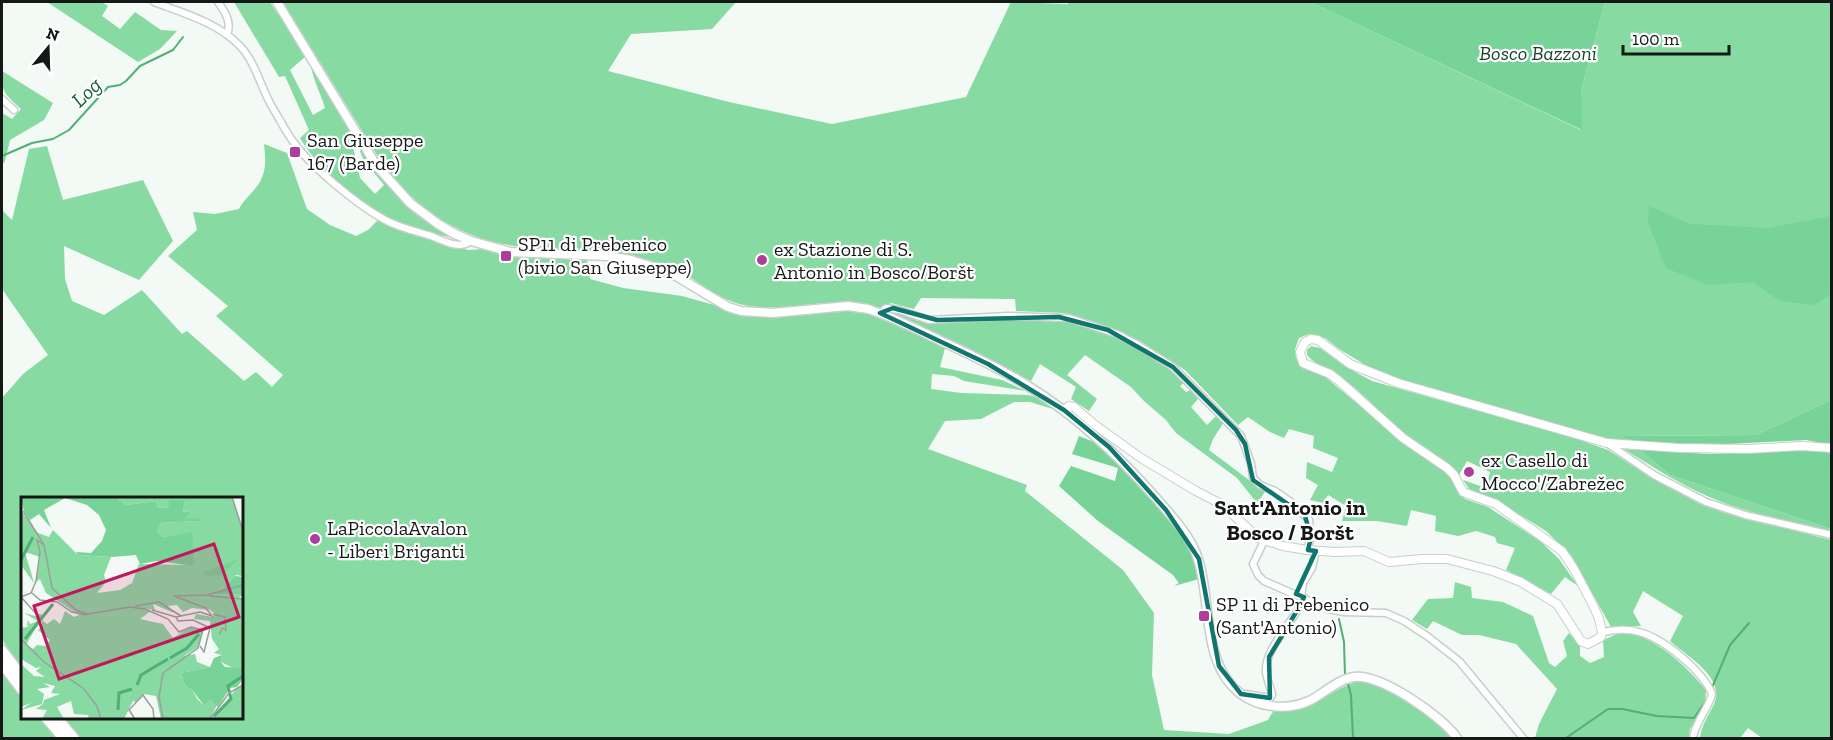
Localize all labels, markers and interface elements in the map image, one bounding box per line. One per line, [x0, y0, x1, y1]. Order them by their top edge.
north arrow [18, 18, 78, 78]
scale bar [1623, 18, 1730, 56]
text: N [44, 23, 62, 45]
text: 100 m [1632, 28, 1680, 50]
park label: Bosco Bazzoni [1479, 41, 1597, 65]
water label: Log [66, 72, 106, 112]
place label: San Giuseppe 167 (Barde) [307, 128, 424, 175]
marker: San Giuseppe 167 (Barde) [288, 145, 302, 159]
place label: SP11 di Prebenico (bivio San Giuseppe) [518, 232, 691, 279]
place label: ex Stazione di S. Antonio in Bosco/Boršt [774, 237, 974, 284]
marker: SP11 di Prebenico (bivio San Giuseppe) [499, 249, 513, 263]
marker: ex Stazione di S. Antonio in Bosco/Boršt [755, 253, 769, 267]
place label: ex Casello di Mocco'/Zabrežec [1481, 448, 1624, 495]
marker: ex Casello di Mocco'/Zabrežec [1462, 465, 1476, 479]
district label: Sant'Antonio in Bosco / Boršt [1214, 494, 1366, 546]
inset map [21, 497, 243, 719]
place label: LaPiccolaAvalon - Liberi Briganti [327, 516, 468, 563]
marker: LaPiccolaAvalon - Liberi Briganti [308, 532, 322, 546]
place label: SP 11 di Prebenico (Sant'Antonio) [1216, 592, 1369, 639]
marker: SP 11 di Prebenico (Sant'Antonio) [1197, 609, 1211, 623]

